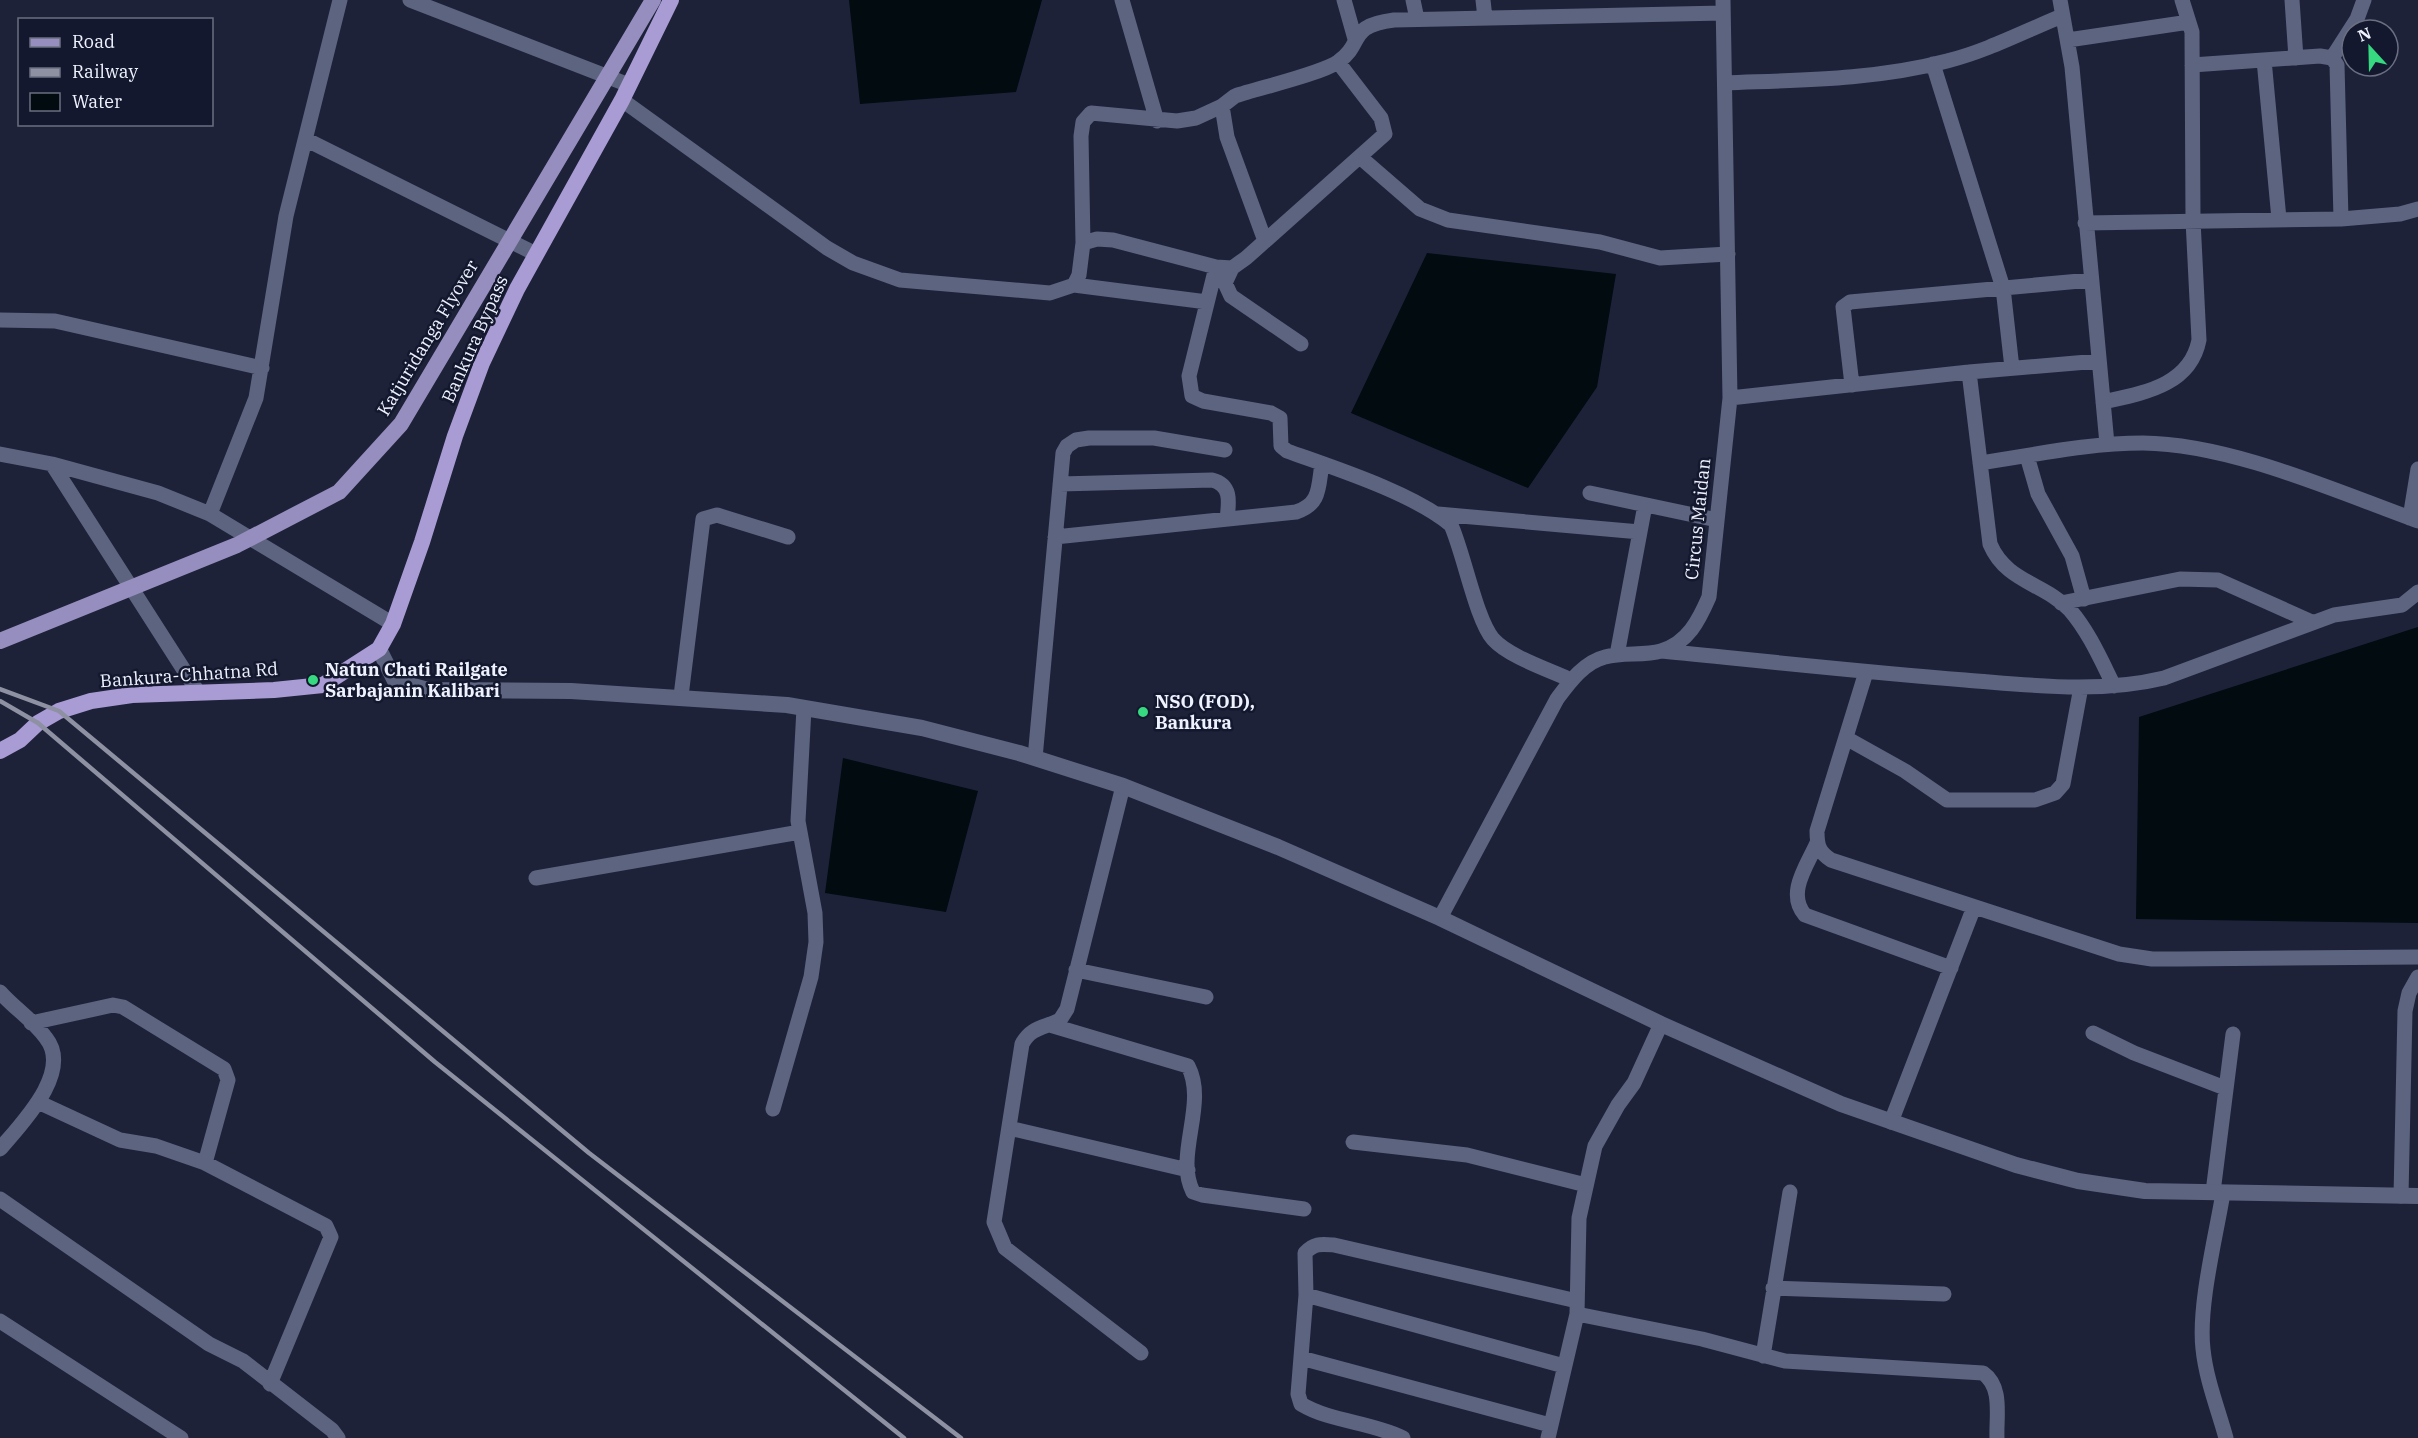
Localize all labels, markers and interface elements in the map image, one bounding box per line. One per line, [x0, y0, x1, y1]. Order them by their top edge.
legend [18, 18, 213, 126]
north arrow [2340, 18, 2400, 78]
text: N [2355, 22, 2374, 46]
text: Road [72, 30, 115, 53]
text: Railway [72, 60, 138, 83]
text: Water [72, 90, 122, 113]
street label: Katjuridanga Flyover [372, 256, 483, 420]
street label: Bankura Bypass [436, 272, 513, 406]
street label: Circus Maidan [1680, 457, 1715, 581]
street label: Bankura-Chhatna Rd [99, 657, 279, 692]
place label: Natun Chati Railgate Sarbajanin Kalibari [325, 658, 508, 702]
marker: Natun Chati Railgate Sarbajanin Kalibari [306, 673, 320, 687]
place label: NSO (FOD), Bankura [1155, 690, 1255, 734]
marker: NSO (FOD), Bankura [1136, 705, 1150, 719]

